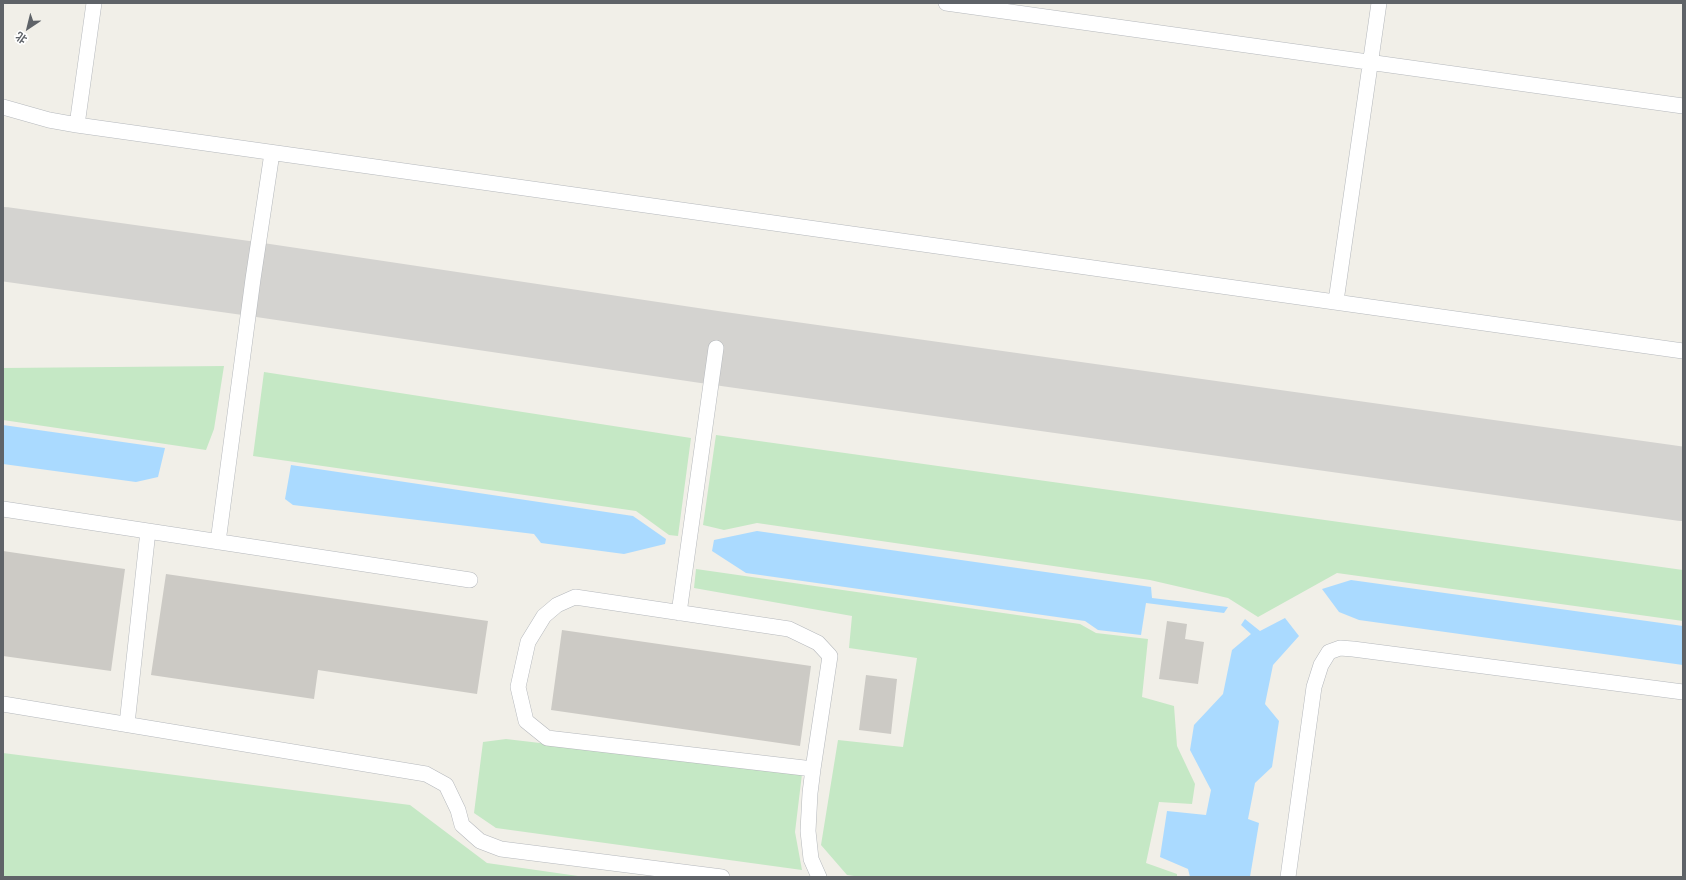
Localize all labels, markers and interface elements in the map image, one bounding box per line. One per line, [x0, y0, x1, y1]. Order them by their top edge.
north arrow [8, 8, 48, 48]
text: 北 [13, 29, 30, 47]

